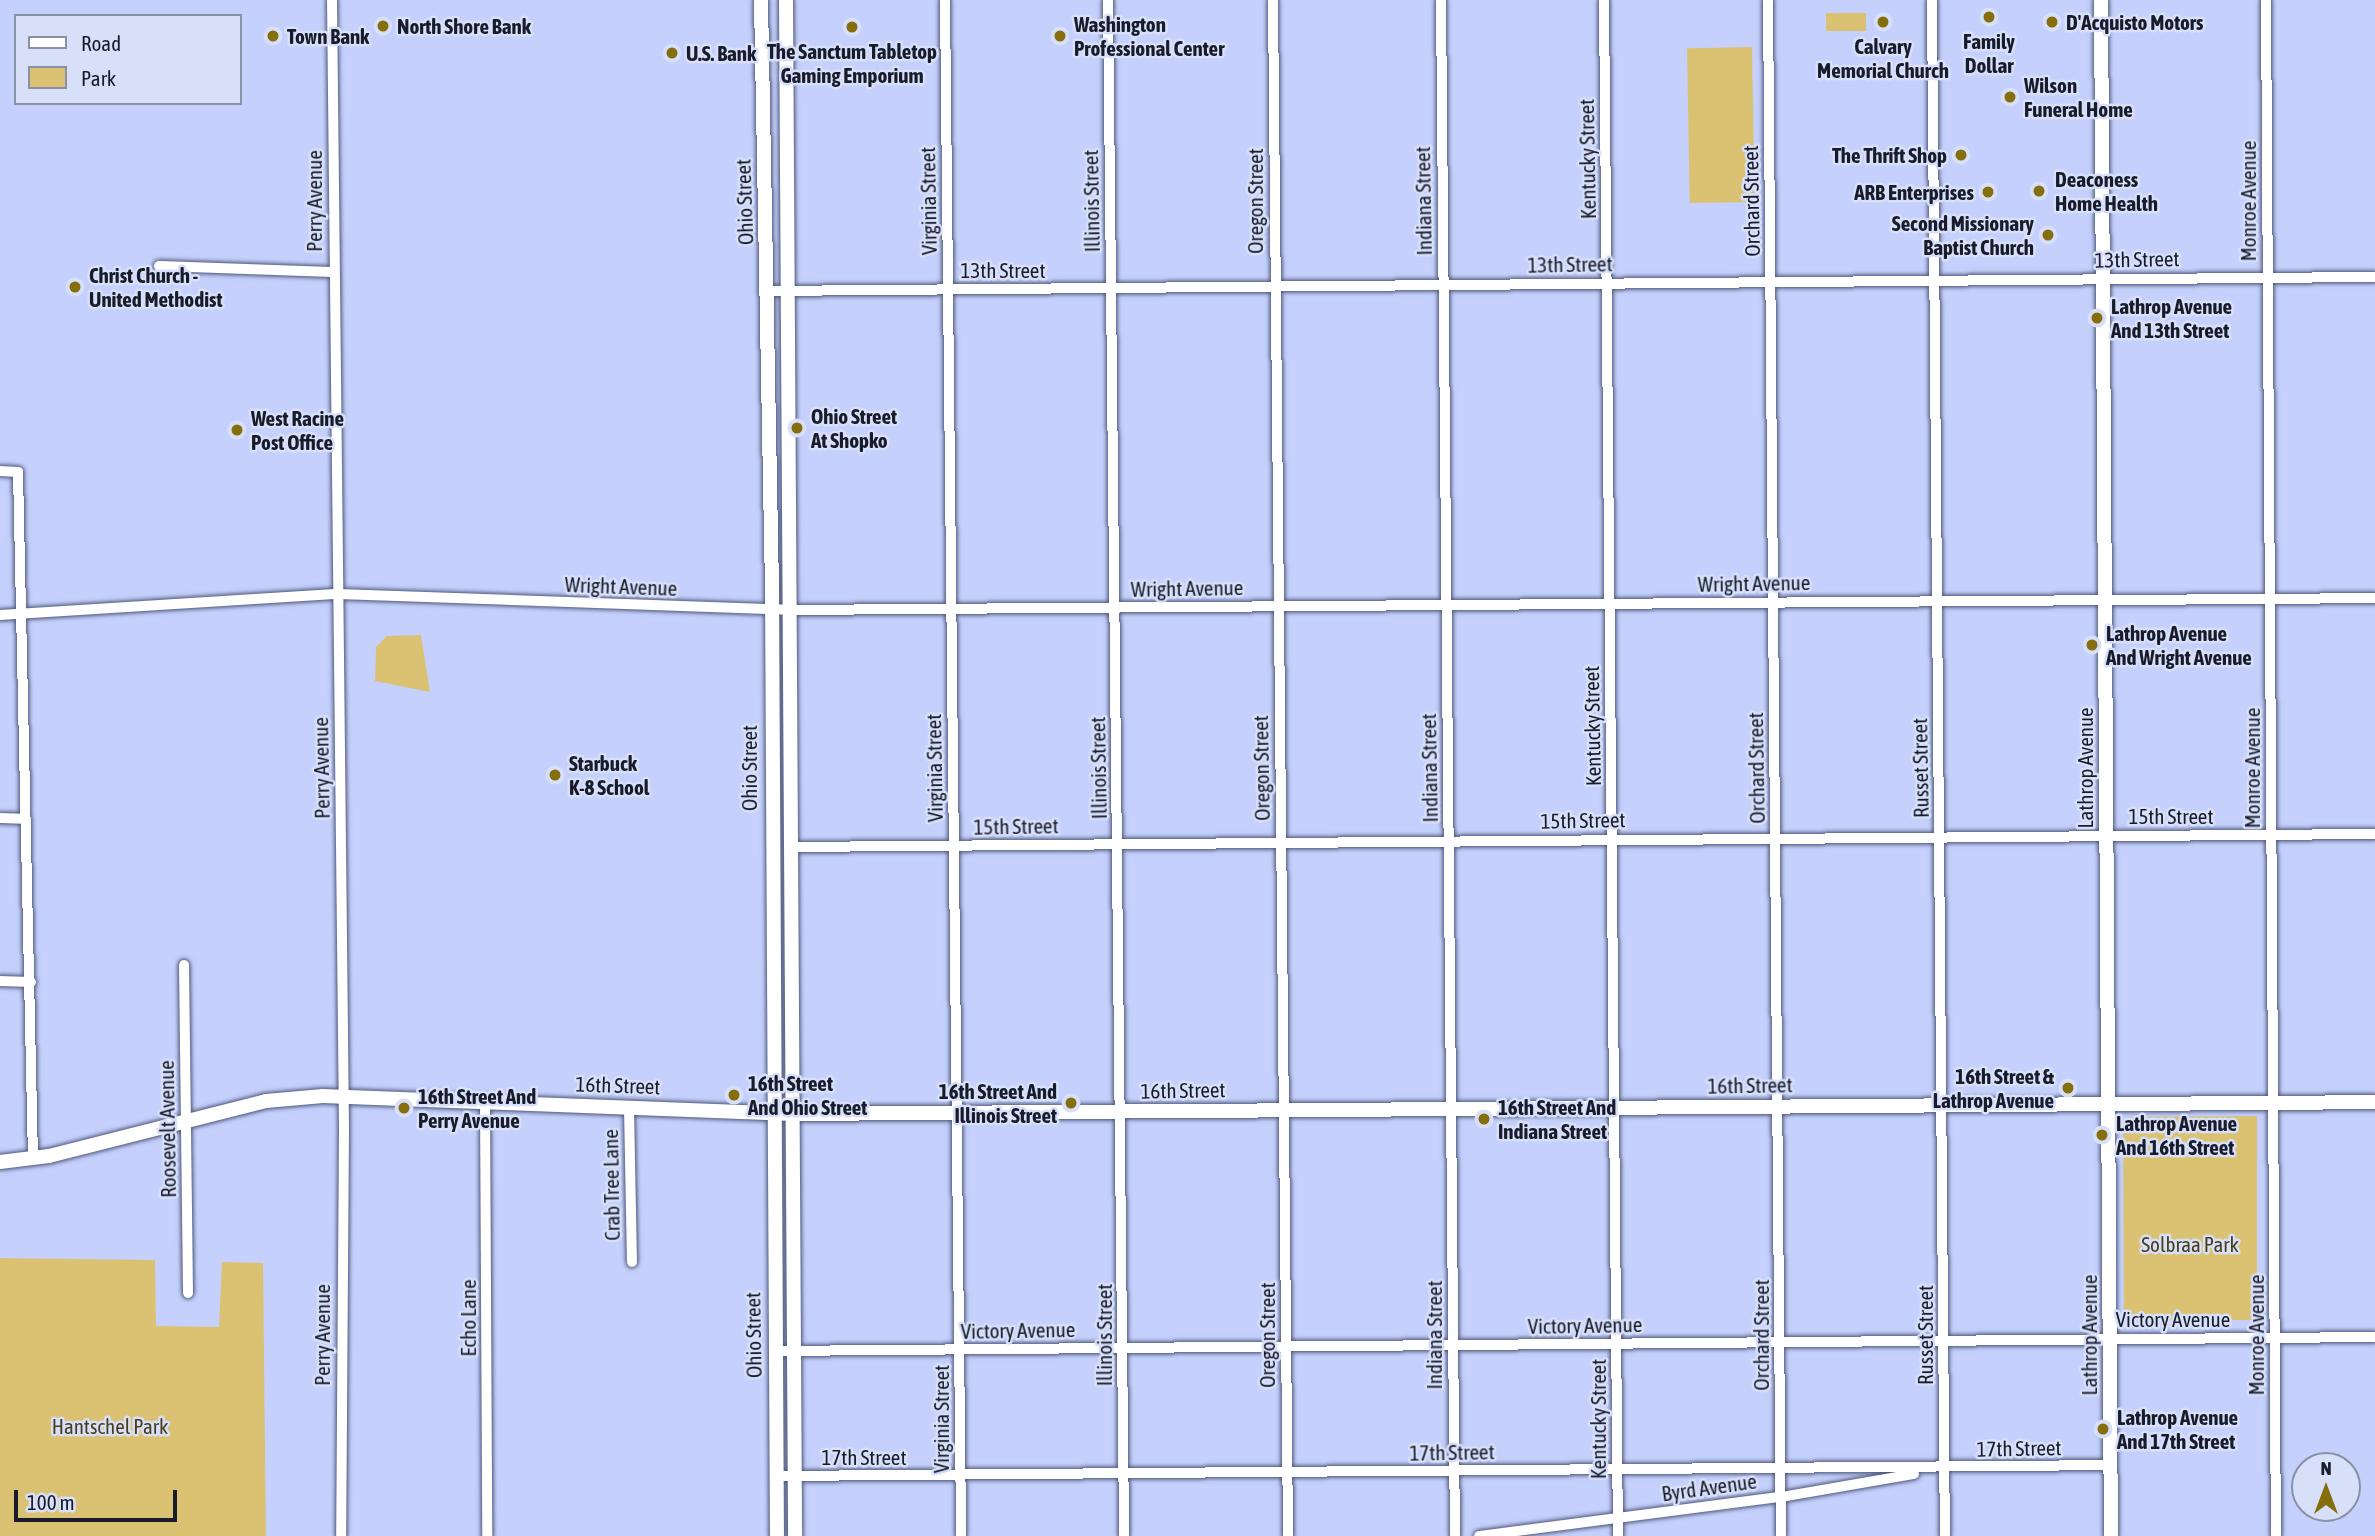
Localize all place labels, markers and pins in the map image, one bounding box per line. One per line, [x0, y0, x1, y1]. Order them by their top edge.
marker: Family Dollar [1981, 9, 1997, 25]
place label: D'Acquisto Motors [2066, 9, 2203, 35]
place label: Washington Professional Center [1074, 11, 1224, 61]
place label: North Shore Bank [397, 13, 531, 39]
marker: Calvary Memorial Church [1875, 14, 1891, 30]
marker: D'Acquisto Motors [2044, 14, 2060, 30]
marker: North Shore Bank [375, 18, 391, 34]
marker: The Sanctum Tabletop Gaming Emporium [844, 19, 860, 35]
place label: Town Bank [287, 23, 369, 49]
marker: Town Bank [265, 28, 281, 44]
marker: Washington Professional Center [1052, 28, 1068, 44]
place label: Family Dollar [1963, 28, 2015, 78]
place label: Calvary Memorial Church [1817, 33, 1949, 83]
place label: The Sanctum Tabletop Gaming Emporium [767, 38, 937, 88]
place label: U.S. Bank [686, 40, 756, 66]
marker: U.S. Bank [664, 45, 680, 61]
place label: Wilson Funeral Home [2024, 72, 2133, 122]
marker: Wilson Funeral Home [2002, 89, 2018, 105]
place label: The Thrift Shop [1832, 142, 1947, 168]
marker: The Thrift Shop [1953, 147, 1969, 163]
place label: Deaconess Home Health [2055, 166, 2158, 216]
place label: ARB Enterprises [1854, 179, 1974, 205]
marker: Deaconess Home Health [2029, 181, 2049, 201]
marker: ARB Enterprises [1980, 184, 1996, 200]
place label: Second Missionary Baptist Church [1892, 210, 2034, 260]
marker: Second Missionary Baptist Church [2040, 227, 2056, 243]
place label: Christ Church - United Methodist [89, 262, 222, 312]
marker: Christ Church - United Methodist [67, 279, 83, 295]
place label: Lathrop Avenue And 13th Street [2111, 293, 2232, 343]
marker: Lathrop Avenue And 13th Street [2089, 310, 2105, 326]
place label: Ohio Street At Shopko [811, 403, 897, 453]
place label: West Racine Post Office [251, 405, 344, 455]
marker: Ohio Street At Shopko [789, 420, 805, 436]
marker: West Racine Post Office [229, 422, 245, 438]
place label: Lathrop Avenue And Wright Avenue [2106, 620, 2252, 670]
marker: Lathrop Avenue And Wright Avenue [2084, 637, 2100, 653]
place label: Starbuck K-8 School [569, 750, 649, 800]
marker: Starbuck K-8 School [547, 767, 563, 783]
place label: 16th Street & Lathrop Avenue [1933, 1063, 2054, 1113]
place label: 16th Street And Ohio Street [748, 1070, 867, 1120]
place label: 16th Street And Illinois Street [939, 1078, 1057, 1128]
marker: 16th Street & Lathrop Avenue [2060, 1080, 2076, 1096]
place label: 16th Street And Perry Avenue [418, 1083, 536, 1133]
marker: 16th Street And Ohio Street [726, 1087, 742, 1103]
place label: 16th Street And Indiana Street [1498, 1094, 1616, 1144]
marker: 16th Street And Illinois Street [1063, 1095, 1079, 1111]
marker: 16th Street And Perry Avenue [396, 1100, 412, 1116]
place label: Lathrop Avenue And 16th Street [2116, 1110, 2237, 1160]
marker: 16th Street And Indiana Street [1476, 1111, 1492, 1127]
marker: Lathrop Avenue And 16th Street [2094, 1127, 2110, 1143]
place label: Lathrop Avenue And 17th Street [2117, 1404, 2238, 1454]
marker: Lathrop Avenue And 17th Street [2095, 1421, 2111, 1437]

